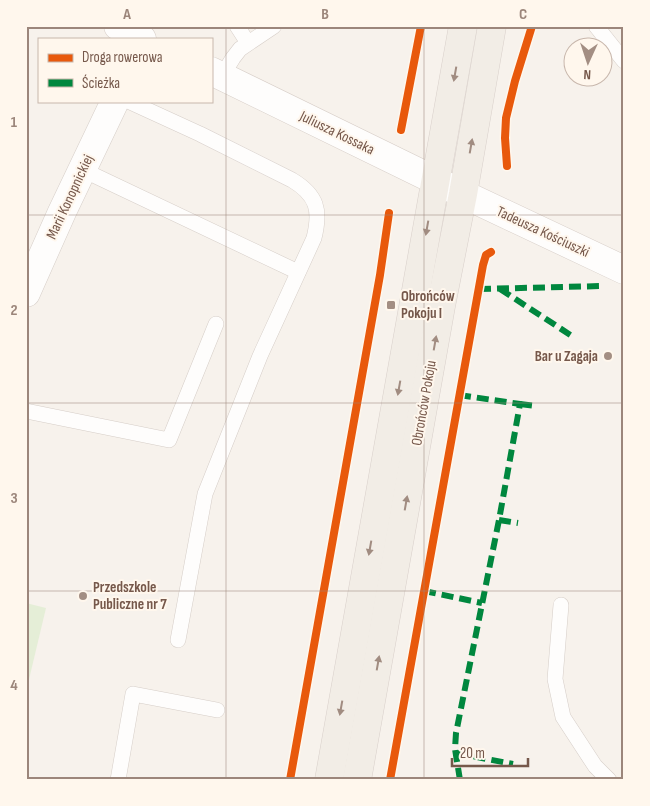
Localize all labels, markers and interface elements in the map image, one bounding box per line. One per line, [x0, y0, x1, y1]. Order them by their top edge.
text: A [122, 5, 131, 24]
text: B [321, 5, 329, 24]
text: C [519, 5, 527, 24]
legend [38, 38, 212, 102]
north arrow [562, 38, 612, 88]
text: Droga rowerowa [82, 48, 163, 67]
text: N [583, 66, 592, 83]
one-way arrow [450, 67, 458, 83]
text: Ścieżka [82, 74, 120, 93]
street label: Juliusza Kossaka [296, 106, 378, 159]
text: 1 [11, 113, 18, 132]
one-way arrow [468, 137, 476, 153]
street label: Marii Konopnickiej [42, 151, 98, 242]
street label: Tadeusza Kościuszki [493, 202, 593, 262]
one-way arrow [423, 220, 431, 236]
place label: Obrońców Pokoju I [401, 287, 455, 323]
marker: Obrońców Pokoju I [385, 299, 397, 311]
text: 2 [10, 301, 18, 320]
one-way arrow [431, 334, 439, 350]
place label: Bar u Zagaja [535, 347, 598, 366]
marker: Bar u Zagaja [602, 350, 614, 362]
street label: Obrońców Pokoju [407, 359, 441, 447]
one-way arrow [394, 380, 402, 396]
text: 3 [10, 489, 18, 508]
one-way arrow [403, 494, 411, 510]
one-way arrow [365, 540, 373, 556]
place label: Przedszkole Publiczne nr 7 [93, 578, 167, 614]
marker: Przedszkole Publiczne nr 7 [77, 590, 89, 602]
one-way arrow [374, 654, 382, 670]
text: 4 [10, 676, 18, 695]
one-way arrow [337, 700, 345, 716]
scale bar [452, 736, 529, 768]
text: 20 m [460, 744, 485, 763]

